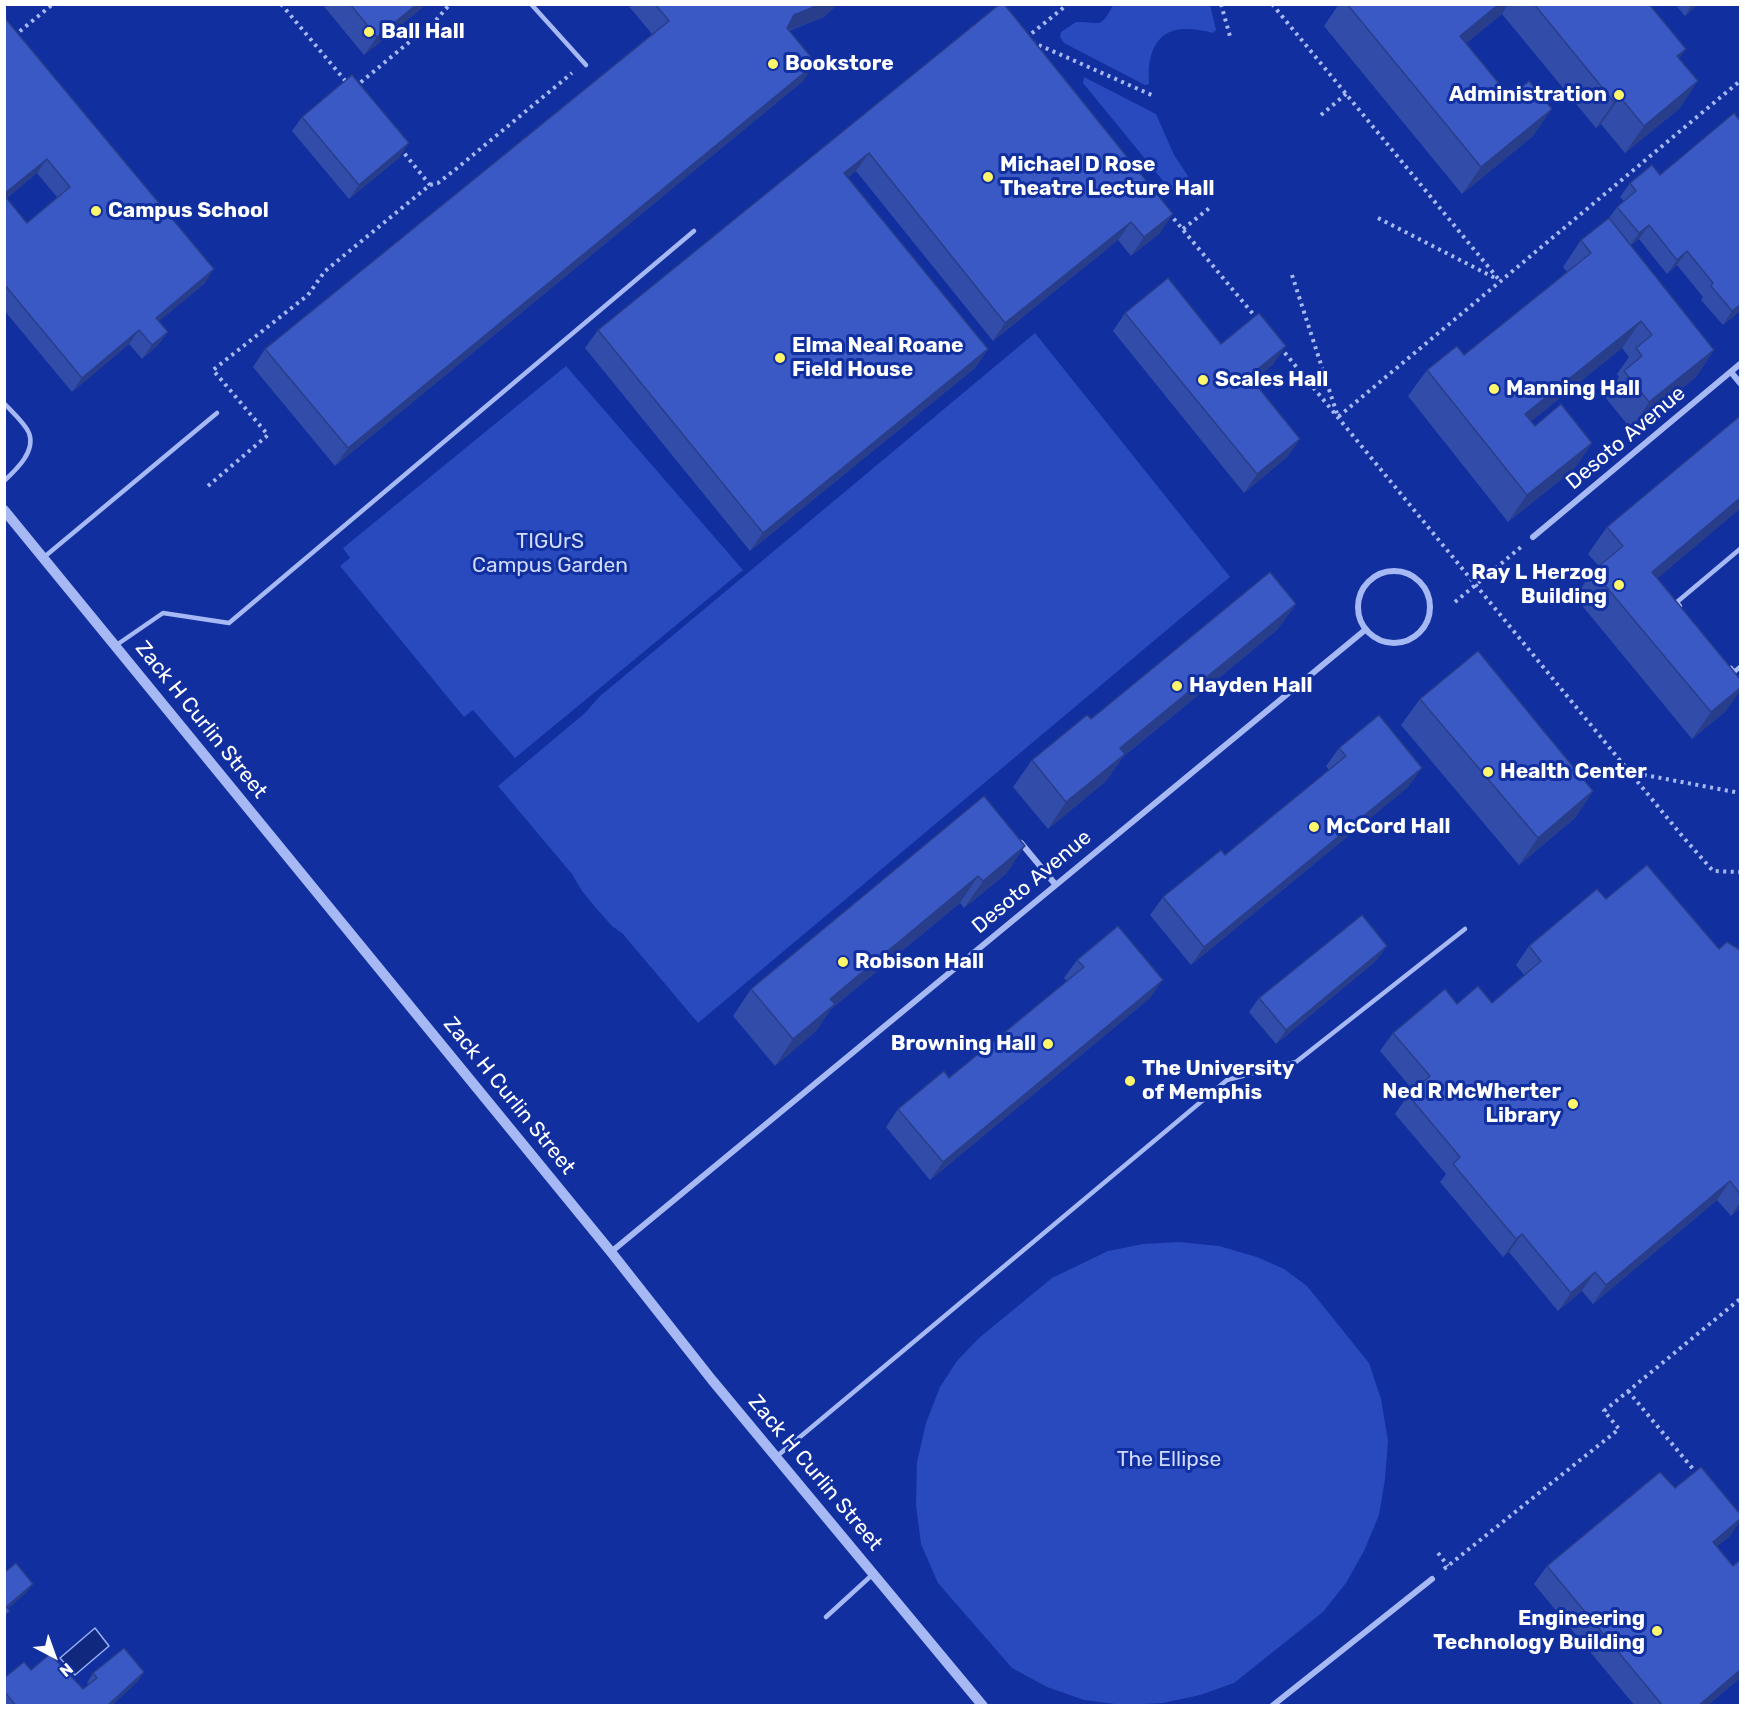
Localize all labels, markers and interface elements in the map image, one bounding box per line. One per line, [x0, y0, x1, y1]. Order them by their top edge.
place label: Ball Hall [381, 19, 465, 45]
marker: Ball Hall [362, 25, 376, 39]
place label: Bookstore [785, 51, 894, 77]
marker: Bookstore [766, 57, 780, 71]
place label: Administration [1449, 82, 1607, 108]
marker: Administration [1612, 88, 1626, 102]
place label: Michael D Rose Theatre Lecture Hall [1000, 152, 1215, 202]
marker: Michael D Rose Theatre Lecture Hall [981, 170, 995, 184]
place label: Campus School [108, 198, 269, 224]
marker: Campus School [89, 204, 103, 218]
place label: Elma Neal Roane Field House [792, 333, 964, 383]
marker: Elma Neal Roane Field House [773, 351, 787, 365]
place label: Scales Hall [1215, 367, 1328, 393]
marker: Scales Hall [1196, 373, 1210, 387]
place label: Manning Hall [1506, 376, 1640, 402]
street label: Desoto Avenue [1561, 381, 1691, 495]
marker: Manning Hall [1487, 382, 1501, 396]
park label: TIGUrS Campus Garden [472, 529, 628, 579]
place label: Ray L Herzog Building [1471, 560, 1607, 610]
marker: Ray L Herzog Building [1612, 578, 1626, 592]
street label: Zack H Curlin Street [130, 636, 272, 804]
place label: Hayden Hall [1189, 673, 1313, 699]
marker: Hayden Hall [1170, 679, 1184, 693]
place label: Health Center [1500, 759, 1647, 785]
marker: Health Center [1481, 765, 1495, 779]
place label: McCord Hall [1326, 814, 1451, 840]
marker: McCord Hall [1307, 820, 1321, 834]
street label: Desoto Avenue [967, 825, 1097, 939]
place label: Robison Hall [855, 949, 984, 975]
marker: Robison Hall [836, 955, 850, 969]
street label: Zack H Curlin Street [438, 1012, 580, 1180]
place label: Browning Hall [891, 1031, 1036, 1057]
marker: Browning Hall [1041, 1037, 1055, 1051]
place label: The University of Memphis [1142, 1056, 1294, 1106]
marker: The University of Memphis [1123, 1074, 1137, 1088]
place label: Ned R McWherter Library [1382, 1079, 1561, 1129]
marker: Ned R McWherter Library [1566, 1097, 1580, 1111]
street label: Zack H Curlin Street [743, 1390, 887, 1556]
park label: The Ellipse [1117, 1447, 1221, 1473]
place label: Engineering Technology Building [1433, 1606, 1645, 1656]
marker: Engineering Technology Building [1650, 1624, 1664, 1638]
north arrow [24, 1626, 84, 1686]
text: N [56, 1659, 77, 1681]

